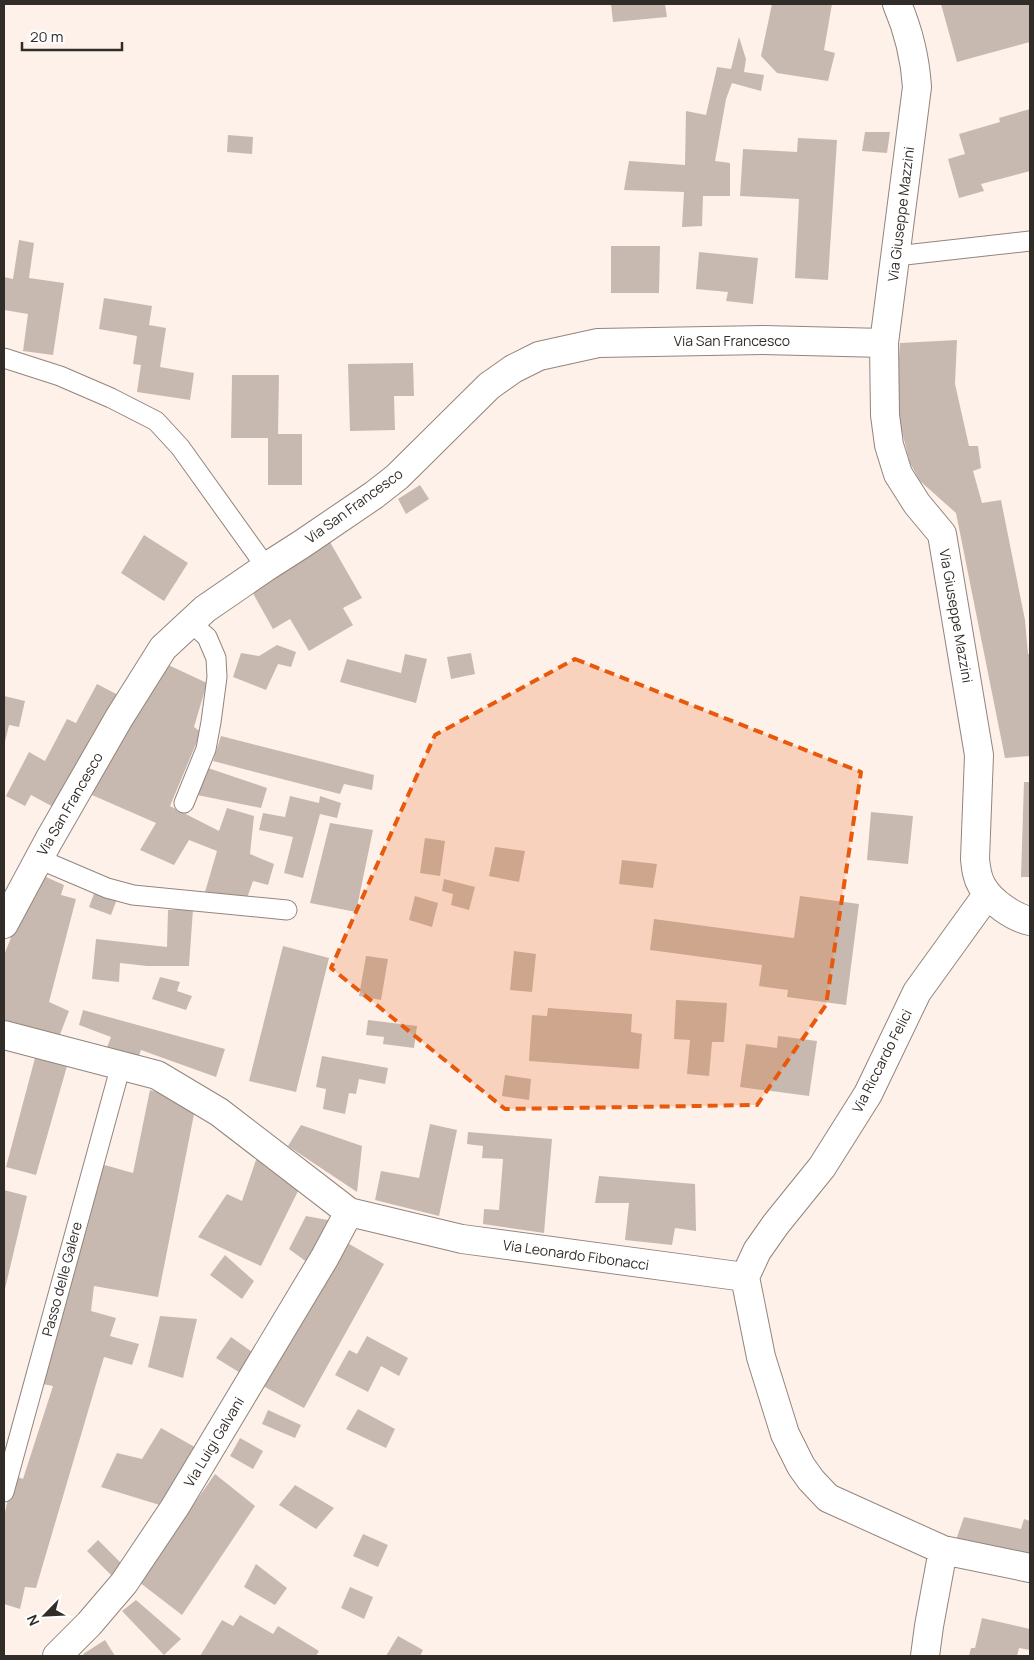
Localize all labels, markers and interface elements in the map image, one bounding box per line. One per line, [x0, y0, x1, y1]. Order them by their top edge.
scale bar [22, 20, 122, 52]
text: 20 m [30, 26, 63, 47]
street label: Via Giuseppe Mazzini [883, 145, 918, 282]
street label: Via San Francesco [674, 331, 790, 350]
street label: Via San Francesco [301, 464, 406, 547]
street label: Via Giuseppe Mazzini [935, 548, 978, 684]
street label: Via San Francesco [32, 749, 107, 859]
street label: Via Riccardo Felici [847, 1006, 916, 1116]
street label: Passo delle Galere [37, 1219, 86, 1338]
street label: Via Leonardo Fibonacci [502, 1235, 650, 1274]
street label: Via Luigi Galvani [179, 1393, 248, 1490]
north arrow [20, 1590, 70, 1640]
text: N [22, 1612, 43, 1629]

